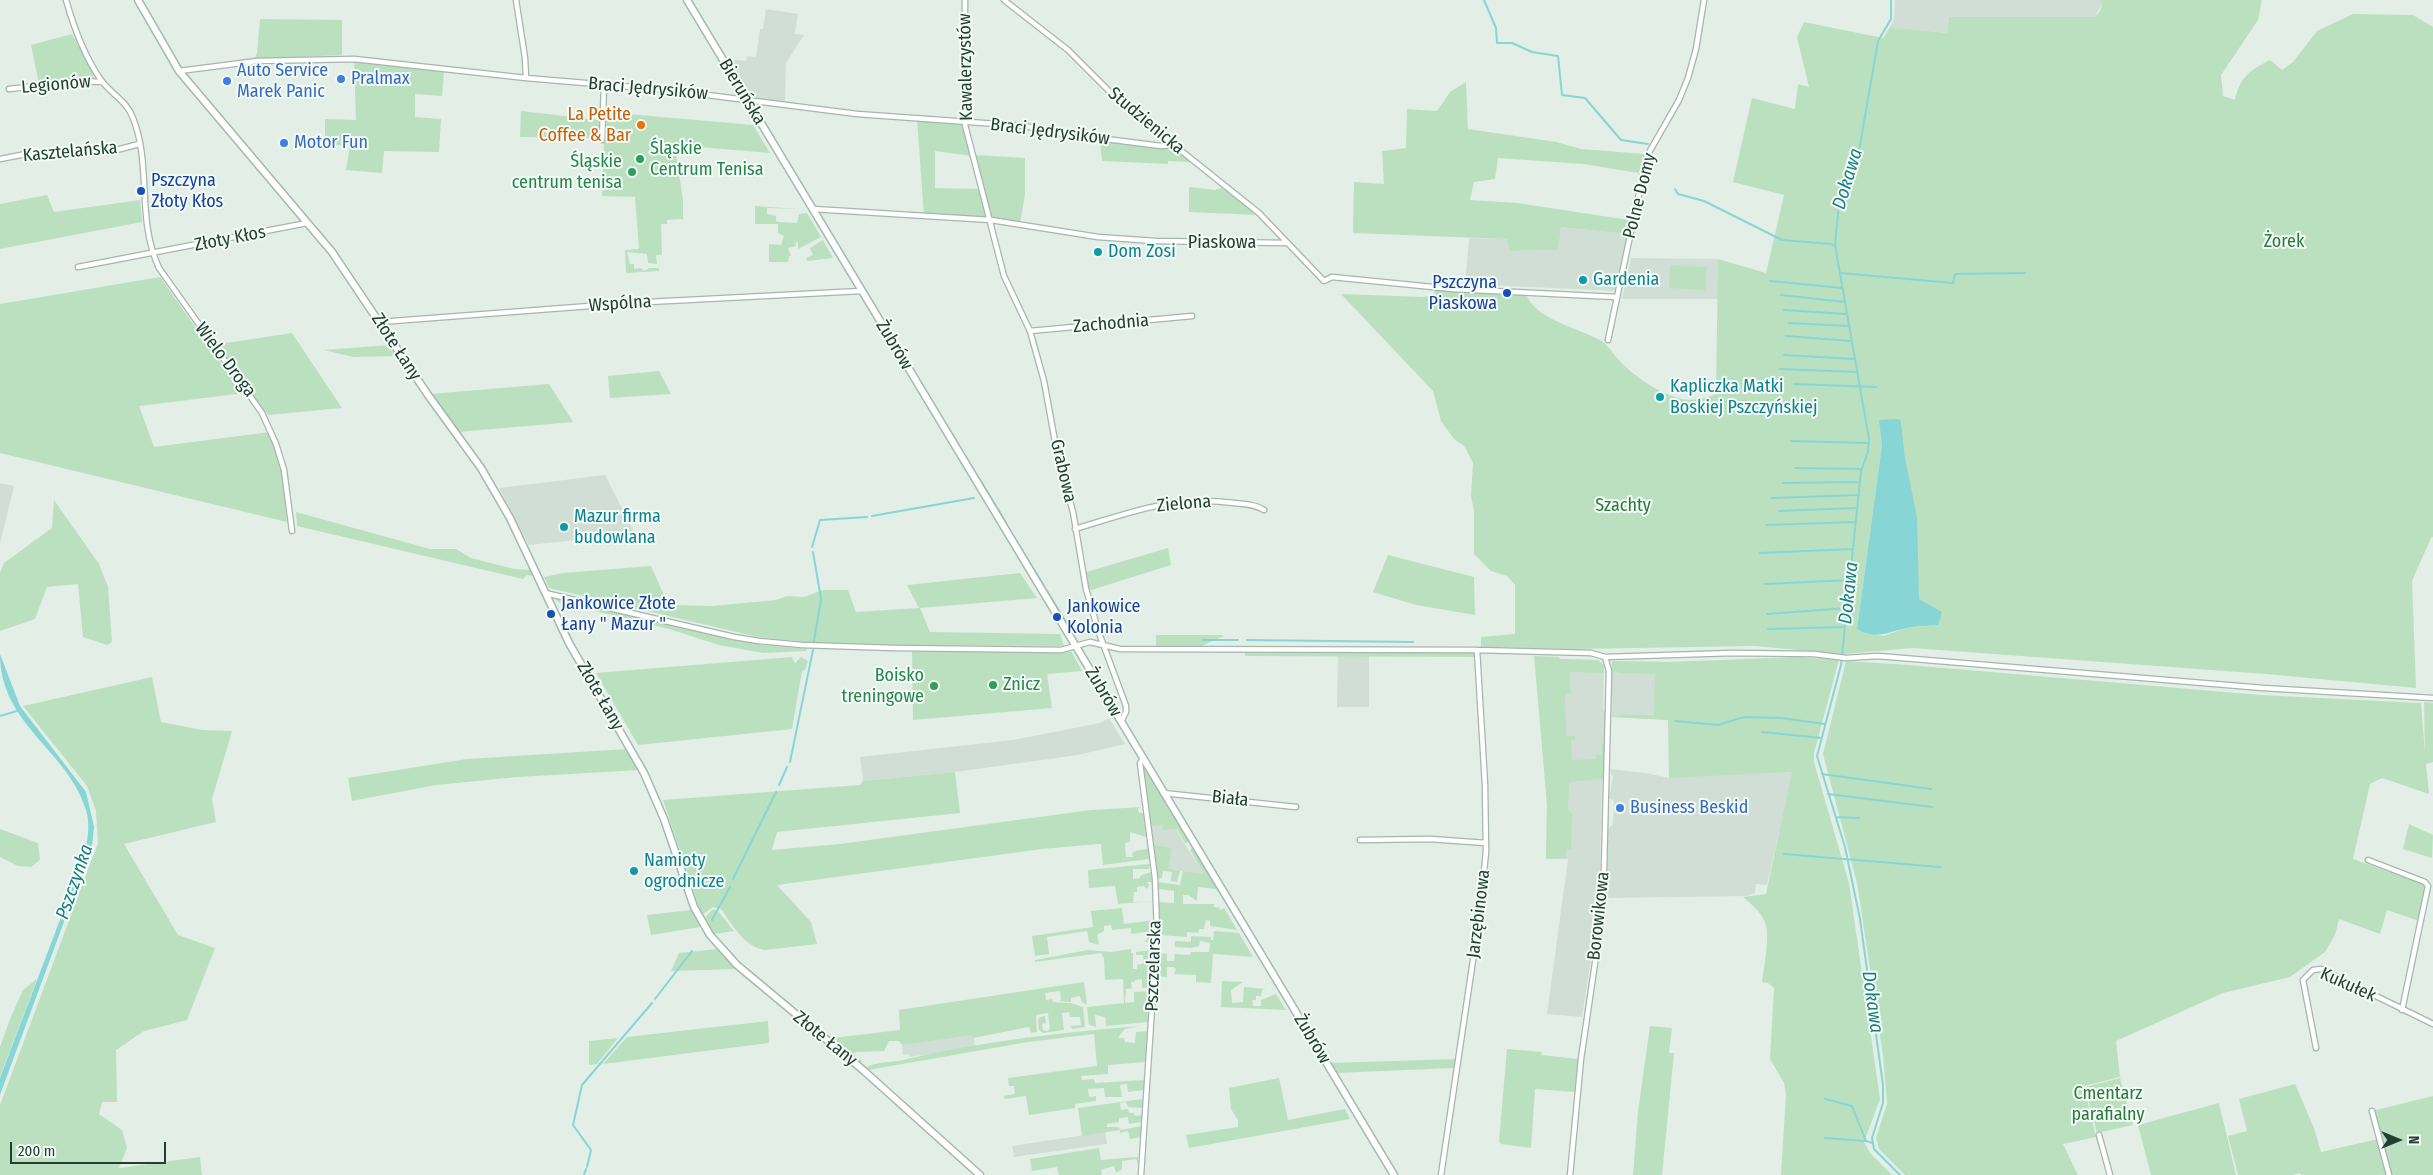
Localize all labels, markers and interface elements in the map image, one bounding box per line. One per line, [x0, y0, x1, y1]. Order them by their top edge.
street label: Kawalerzystów [954, 13, 978, 121]
street label: Bieruńska [714, 55, 770, 129]
place label: Auto Service Marek Panic [237, 60, 328, 102]
place label: Pralmax [351, 68, 410, 90]
street label: Legionów [20, 71, 92, 99]
marker: Pralmax [335, 73, 347, 85]
street label: Braci Jędrysików [587, 73, 709, 105]
marker: Auto Service Marek Panic [221, 75, 233, 87]
street label: Studzienicka [1103, 83, 1189, 159]
place label: La Petite Coffee & Bar [539, 104, 631, 146]
street label: Braci Jędrysików [989, 114, 1111, 150]
marker: La Petite Coffee & Bar [635, 119, 647, 131]
place label: Motor Fun [294, 132, 368, 154]
street label: Kasztelańska [22, 137, 118, 167]
marker: Motor Fun [278, 137, 290, 149]
place label: Śląskie Centrum Tenisa [650, 138, 763, 180]
water label: Dokawa [1828, 146, 1868, 212]
place label: Śląskie centrum tenisa [512, 151, 622, 193]
street label: Polne Domy [1619, 151, 1661, 241]
marker: Śląskie Centrum Tenisa [634, 153, 646, 165]
marker: Śląskie centrum tenisa [626, 166, 638, 178]
place label: Pszczyna Złoty Kłos [151, 170, 223, 212]
marker: Pszczyna Złoty Kłos [135, 185, 147, 197]
street label: Złoty Kłos [192, 222, 268, 256]
park label: Żorek [2264, 231, 2304, 253]
street label: Piaskowa [1188, 232, 1256, 254]
place label: Dom Zosi [1108, 241, 1176, 263]
marker: Dom Zosi [1092, 246, 1104, 258]
place label: Gardenia [1593, 269, 1659, 291]
place label: Pszczyna Piaskowa [1429, 272, 1497, 314]
marker: Gardenia [1577, 274, 1589, 286]
marker: Pszczyna Piaskowa [1501, 287, 1513, 299]
street label: Wspólna [588, 291, 652, 317]
street label: Złote Łany [366, 309, 426, 385]
street label: Zachodnia [1072, 310, 1150, 338]
street label: Żubrów [871, 316, 917, 374]
street label: Wielo Droga [190, 318, 260, 402]
place label: Kapliczka Matki Boskiej Pszczyńskiej [1670, 376, 1818, 418]
marker: Kapliczka Matki Boskiej Pszczyńskiej [1654, 391, 1666, 403]
street label: Grabowa [1045, 437, 1081, 505]
street label: Zielona [1156, 491, 1212, 517]
park label: Szachty [1595, 495, 1651, 517]
place label: Mazur firma budowlana [574, 506, 661, 548]
marker: Mazur firma budowlana [558, 521, 570, 533]
water label: Dokawa [1834, 561, 1864, 625]
place label: Jankowice Złote Łany " Mazur " [561, 593, 676, 636]
place label: Jankowice Kolonia [1067, 596, 1140, 638]
marker: Jankowice Złote Łany " Mazur " [545, 608, 557, 620]
marker: Jankowice Kolonia [1051, 611, 1063, 623]
street label: Złote Łany [572, 658, 628, 734]
street label: Żubrów [1080, 663, 1126, 721]
place label: Boisko treningowe [842, 665, 924, 708]
place label: Znicz [1003, 674, 1040, 696]
marker: Znicz [987, 679, 999, 691]
marker: Boisko treningowe [928, 680, 940, 692]
street label: Biała [1211, 786, 1249, 812]
place label: Business Beskid [1630, 797, 1748, 819]
marker: Business Beskid [1614, 802, 1626, 814]
water label: Pszczynka [52, 842, 98, 922]
place label: Namioty ogrodnicze [644, 850, 724, 892]
marker: Namioty ogrodnicze [628, 865, 640, 877]
street label: Jarzębinowa [1463, 868, 1495, 960]
street label: Borowikowa [1584, 871, 1614, 961]
street label: Pszczelarska [1142, 920, 1166, 1012]
street label: Kukułek [2317, 963, 2379, 1007]
water label: Dokawa [1856, 969, 1888, 1035]
street label: Złote Łany [789, 1007, 861, 1071]
street label: Żubrów [1289, 1010, 1335, 1068]
park label: Cmentarz parafialny [2072, 1083, 2144, 1126]
north arrow [2373, 1115, 2423, 1165]
scale bar [12, 1132, 169, 1164]
text: N [2405, 1136, 2422, 1144]
text: 200 m [18, 1142, 55, 1160]

